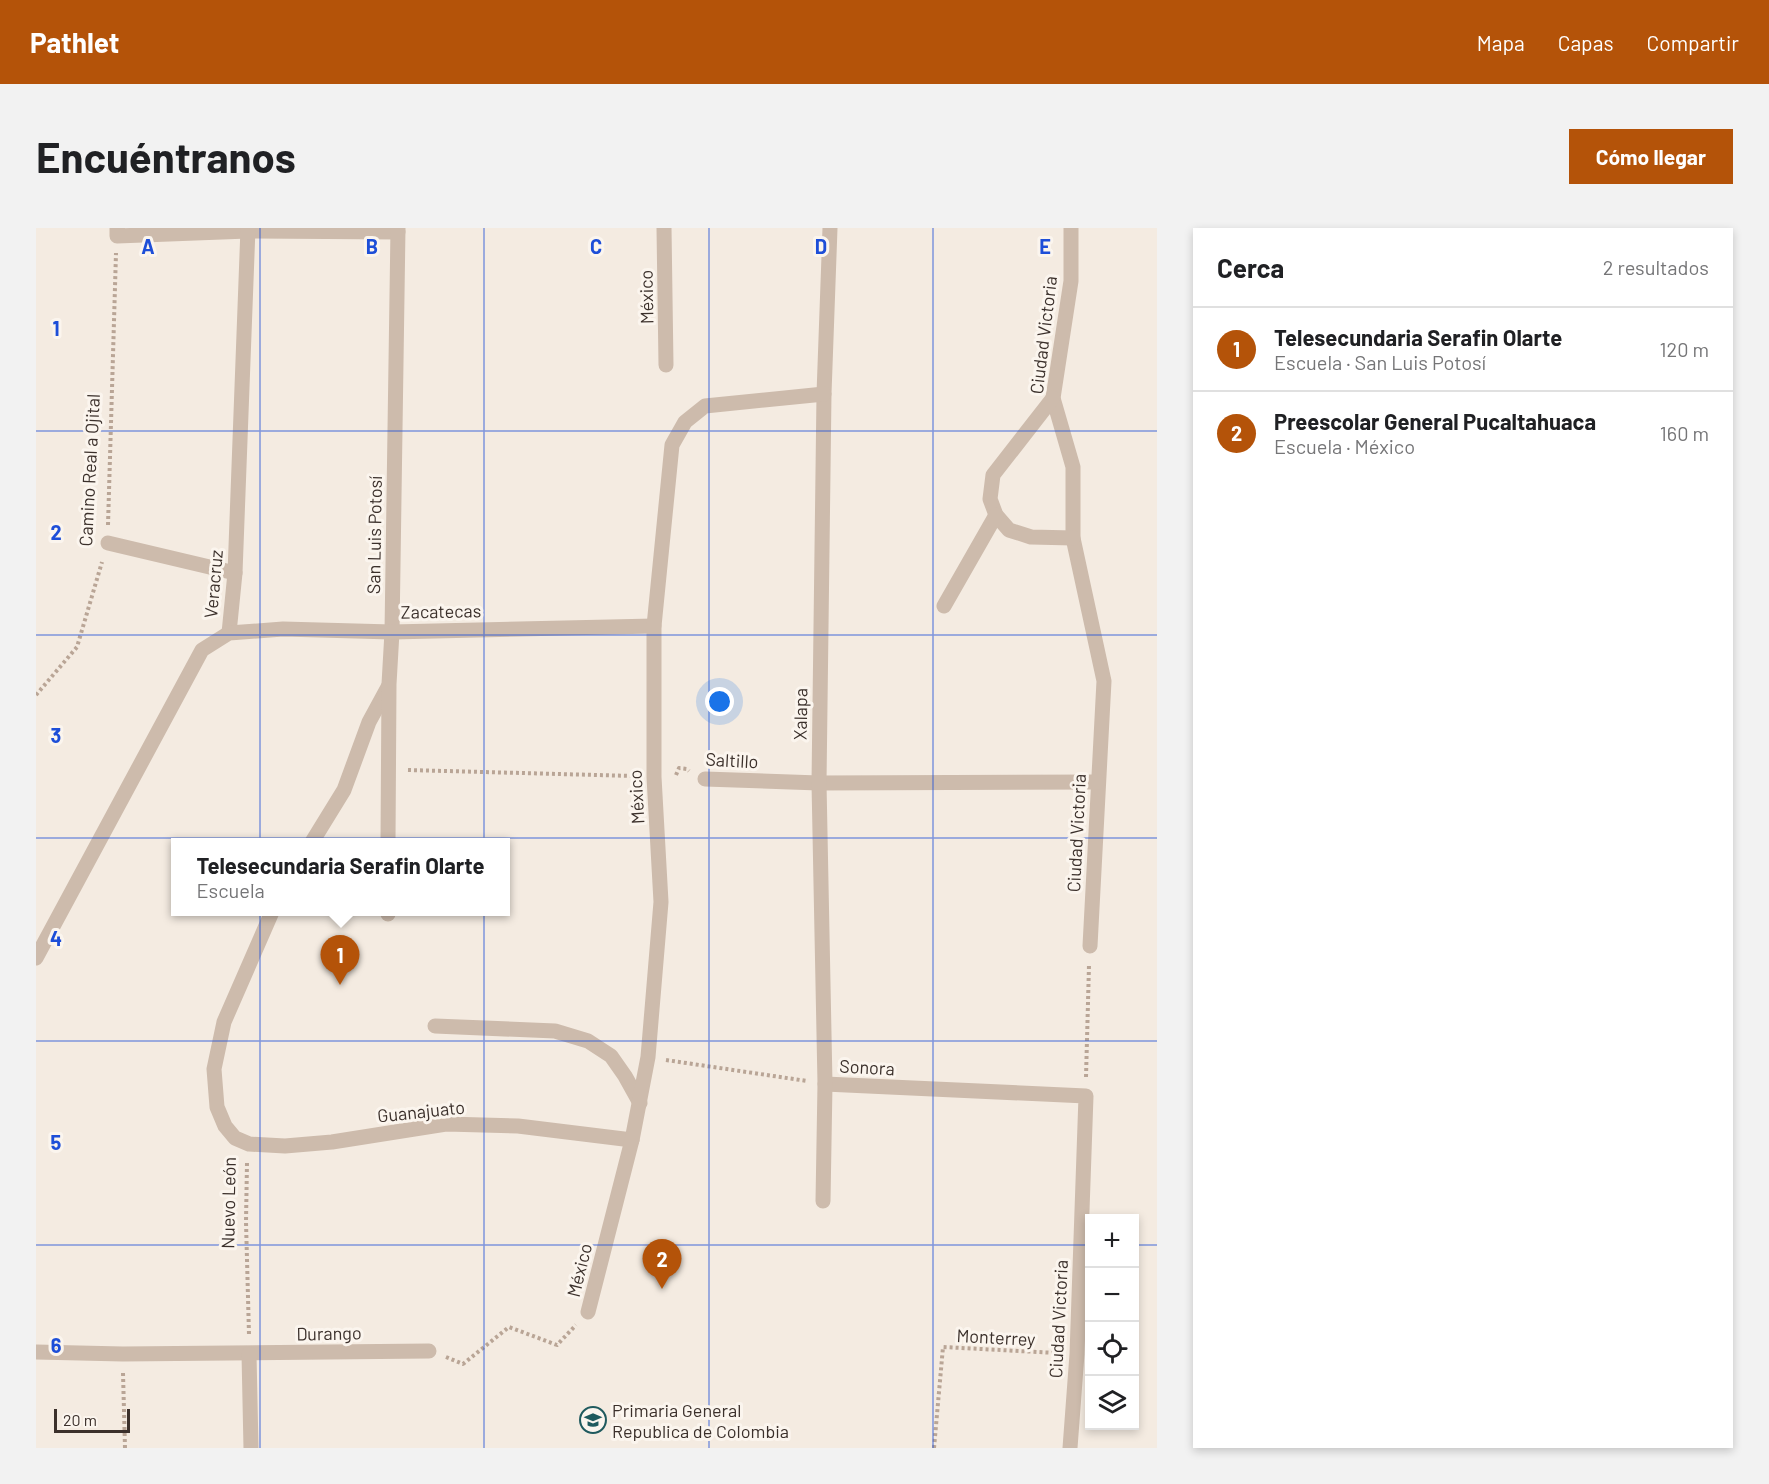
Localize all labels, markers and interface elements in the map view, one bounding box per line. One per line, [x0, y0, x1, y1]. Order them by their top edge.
text: Pathlet [30, 25, 119, 59]
text: Mapa [1477, 30, 1525, 55]
text: Capas [1558, 30, 1614, 55]
text: Compartir [1647, 30, 1739, 55]
button: Cómo llegar [1569, 129, 1733, 184]
text: Encuéntranos [36, 131, 296, 181]
text: A [141, 234, 155, 258]
text: B [366, 234, 378, 258]
text: C [590, 234, 602, 258]
text: D [815, 234, 827, 258]
text: E [1039, 234, 1051, 258]
text: Cerca [1217, 252, 1284, 283]
text: 2 resultados [1603, 255, 1709, 279]
street label: México [635, 270, 657, 324]
street label: Ciudad Victoria [1025, 275, 1061, 395]
text: 1 [52, 316, 60, 340]
text: Telesecundaria Serafin Olarte [1274, 324, 1562, 350]
text: 1 [1233, 337, 1240, 361]
text: 120 m [1659, 337, 1709, 361]
text: Escuela · San Luis Potosí [1274, 350, 1486, 374]
street label: Camino Real a Ojital [74, 393, 104, 547]
text: Preescolar General Pucaltahuaca [1274, 408, 1596, 434]
text: 2 [1231, 421, 1242, 445]
text: 160 m [1660, 421, 1709, 445]
text: Escuela · México [1274, 434, 1415, 458]
street label: San Luis Potosí [362, 475, 386, 594]
text: 2 [50, 520, 62, 544]
street label: Veracruz [199, 549, 227, 619]
street label: Zacatecas [400, 599, 482, 623]
your location [705, 687, 734, 716]
street label: Xalapa [789, 688, 811, 740]
text: 3 [51, 723, 61, 747]
street label: Saltillo [705, 748, 759, 772]
street label: México [624, 769, 648, 825]
street label: Ciudad Victoria [1062, 773, 1090, 893]
popup [171, 838, 510, 916]
text: Telesecundaria Serafin Olarte [196, 852, 485, 878]
text: Escuela [196, 878, 265, 902]
text: 4 [50, 926, 62, 950]
pin: 1 [320, 936, 360, 985]
street label: Sonora [839, 1055, 895, 1079]
street label: Guanajuato [376, 1095, 466, 1127]
text: 5 [51, 1130, 62, 1154]
street label: Nuevo León [216, 1157, 240, 1249]
map controls [1085, 1214, 1139, 1430]
button: + [1085, 1214, 1139, 1268]
pin: 2 [642, 1240, 682, 1289]
street label: México [562, 1241, 596, 1299]
street label: Ciudad Victoria [1044, 1259, 1072, 1379]
button: − [1085, 1268, 1139, 1322]
street label: Durango [296, 1321, 362, 1345]
button: locate [1085, 1322, 1139, 1376]
street label: Monterrey [956, 1324, 1036, 1350]
text: 6 [51, 1333, 62, 1357]
button: layers [1085, 1376, 1139, 1430]
place label: Primaria General Republica de Colombia [612, 1399, 789, 1442]
school or university icon: Primaria General Republica de Colombia [578, 1405, 608, 1435]
scale bar [54, 1406, 130, 1434]
text: 20 m [63, 1410, 97, 1429]

